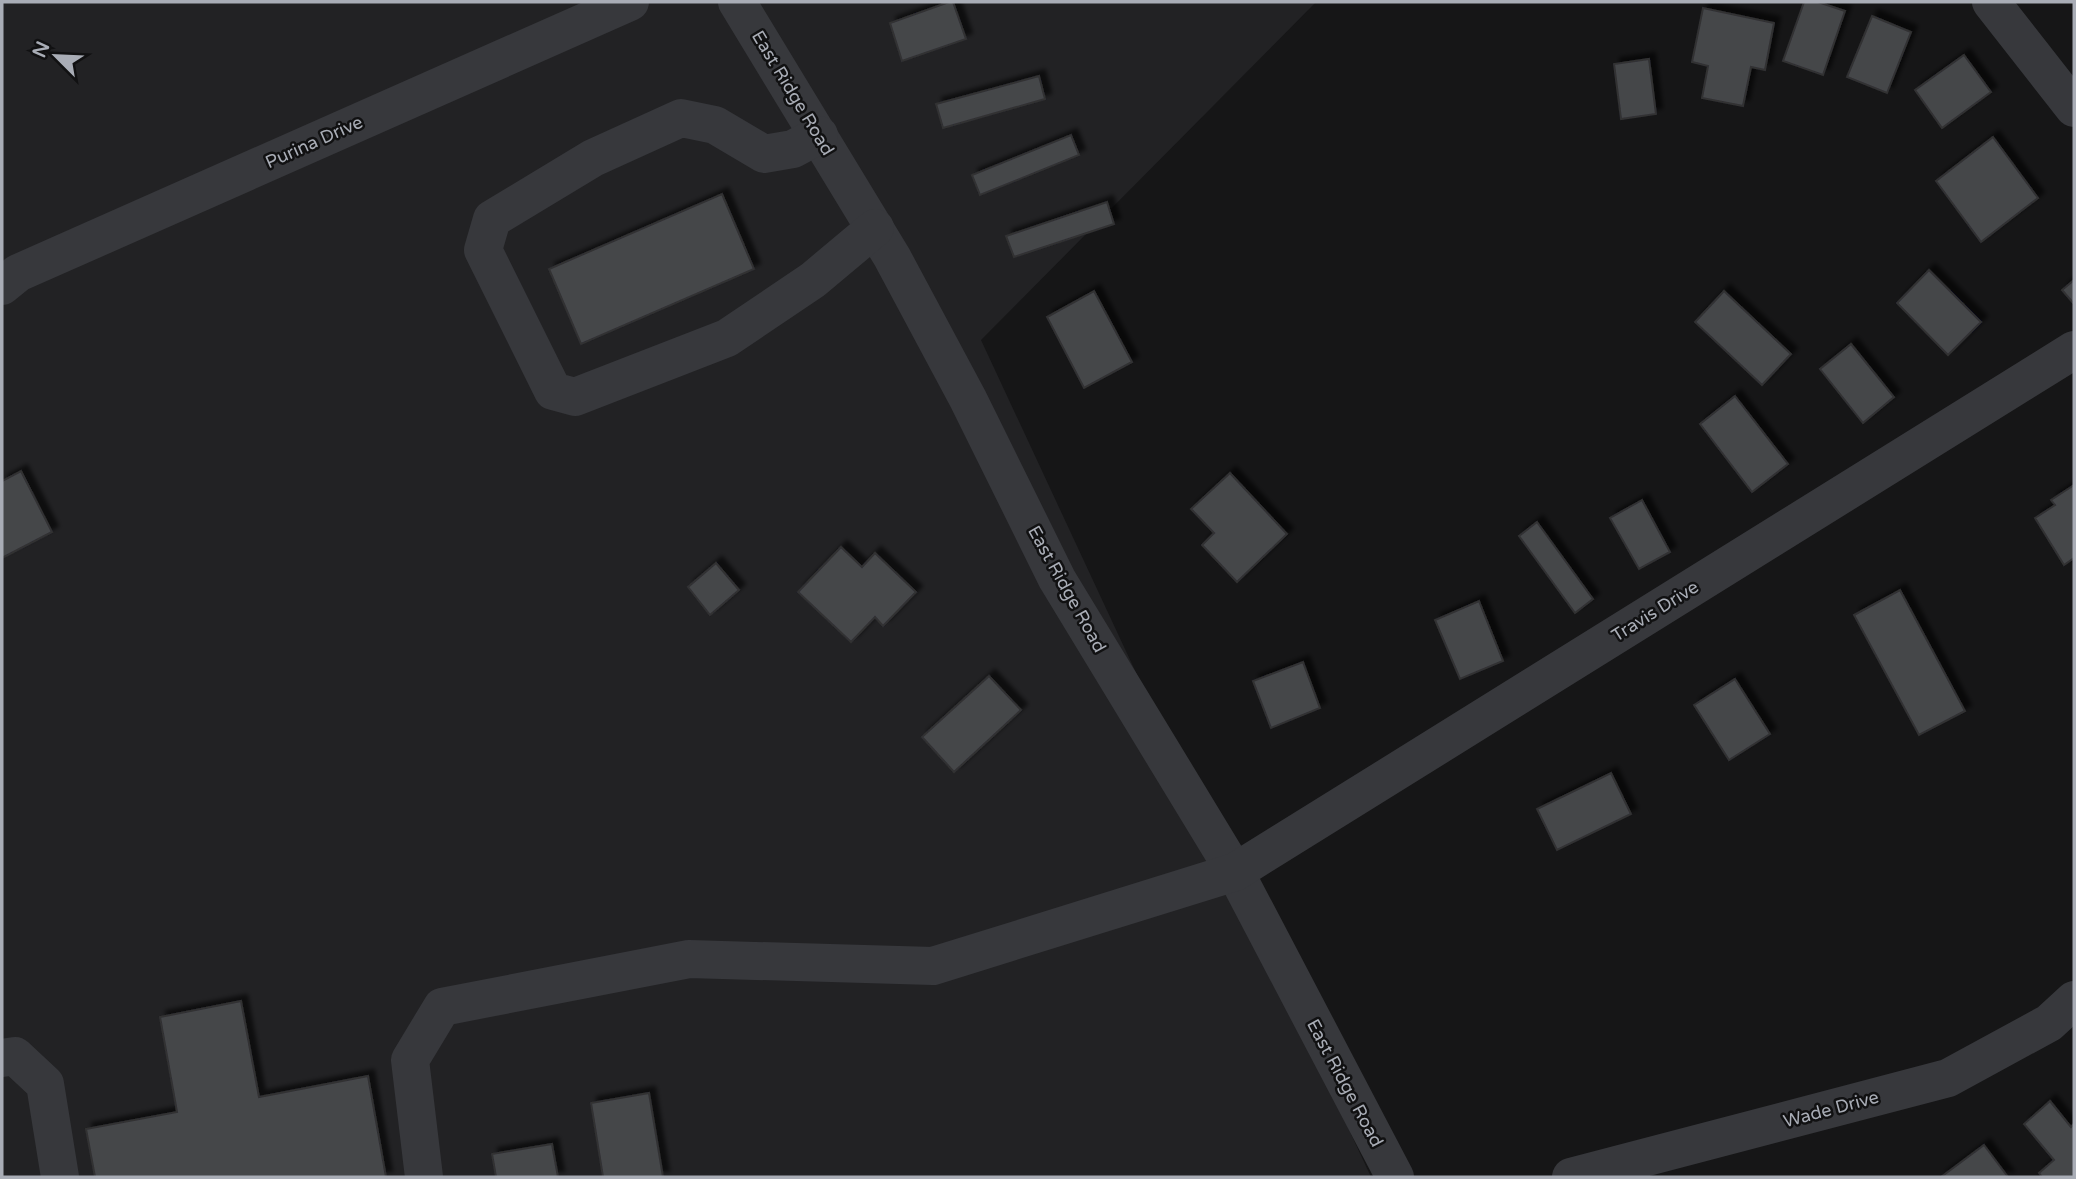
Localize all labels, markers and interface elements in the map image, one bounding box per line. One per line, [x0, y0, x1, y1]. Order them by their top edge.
north arrow [21, 21, 91, 91]
street label: East Ridge Road [747, 27, 839, 159]
text: N [28, 38, 55, 61]
street label: Purina Drive [262, 111, 366, 173]
street label: East Ridge Road [1023, 522, 1111, 656]
street label: Travis Drive [1607, 576, 1703, 646]
street label: East Ridge Road [1302, 1015, 1388, 1151]
street label: Wade Drive [1781, 1086, 1881, 1132]

